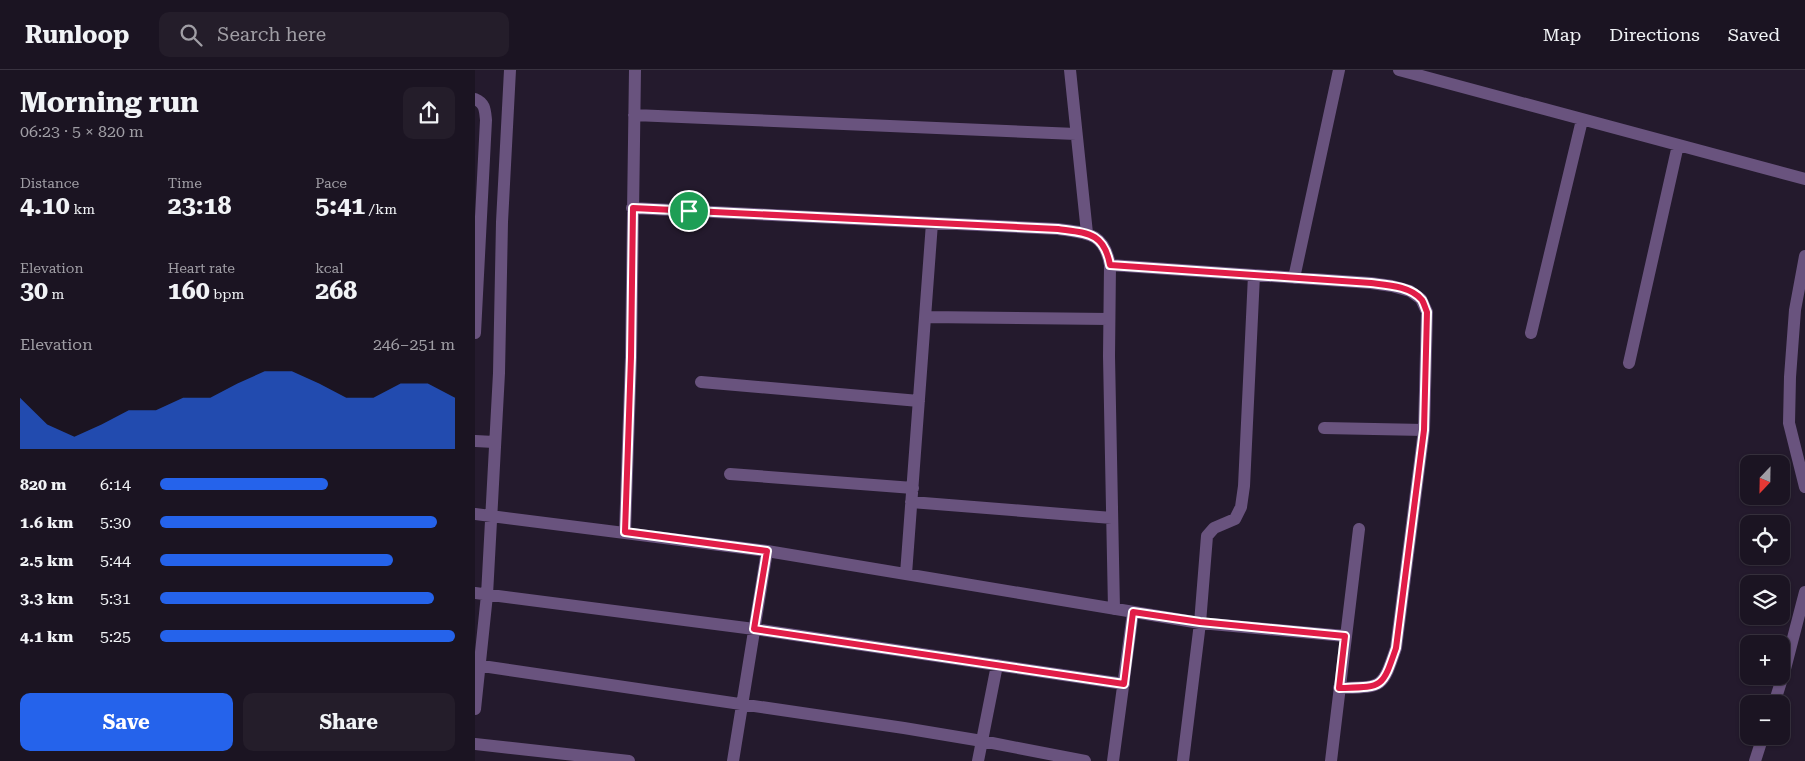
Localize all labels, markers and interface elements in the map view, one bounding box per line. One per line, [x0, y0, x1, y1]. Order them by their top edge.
search box [159, 12, 509, 57]
text: Runloop [25, 21, 129, 49]
icon: search [177, 21, 205, 49]
text: Search here [217, 23, 326, 46]
text: Map [1543, 24, 1581, 45]
text: Directions [1609, 24, 1700, 45]
text: Saved [1728, 24, 1780, 45]
text: Morning run [20, 86, 199, 119]
button: share [403, 87, 455, 139]
text: 06:23 · 5 × 820 m [20, 122, 144, 141]
text: Distance [20, 175, 79, 191]
text: Time [168, 175, 202, 191]
text: Pace [315, 175, 347, 191]
pin [668, 190, 710, 232]
text: 4.10 [20, 191, 70, 220]
text: 23:18 [168, 191, 231, 220]
text: 5:41 [315, 191, 365, 220]
icon: arrive [675, 197, 703, 225]
text: km [70, 201, 95, 217]
text: /km [365, 201, 397, 217]
text: Elevation [20, 260, 83, 276]
text: Heart rate [168, 260, 235, 276]
text: kcal [315, 260, 344, 276]
text: 30 [20, 276, 48, 305]
text: 160 [168, 276, 210, 305]
text: 268 [315, 276, 357, 305]
text: m [48, 286, 64, 302]
text: bpm [210, 286, 244, 302]
text: Elevation [20, 335, 93, 354]
text: 246–251 m [373, 335, 455, 354]
north arrow [1740, 455, 1790, 505]
map controls [1740, 455, 1790, 745]
text: 820 m [20, 475, 66, 494]
text: 6:14 [100, 475, 131, 494]
text: 1.6 km [20, 513, 73, 532]
text: 5:30 [100, 513, 131, 532]
button: locate [1740, 515, 1790, 565]
text: 2.5 km [20, 551, 73, 570]
text: 5:44 [100, 551, 131, 570]
button: layers [1740, 575, 1790, 625]
text: 3.3 km [20, 589, 73, 608]
text: 5:31 [100, 589, 131, 608]
text: 4.1 km [20, 627, 73, 646]
text: 5:25 [100, 627, 131, 646]
button: + [1740, 635, 1790, 685]
button: Save [20, 693, 233, 751]
button: Share [243, 693, 455, 751]
button: − [1740, 695, 1790, 745]

